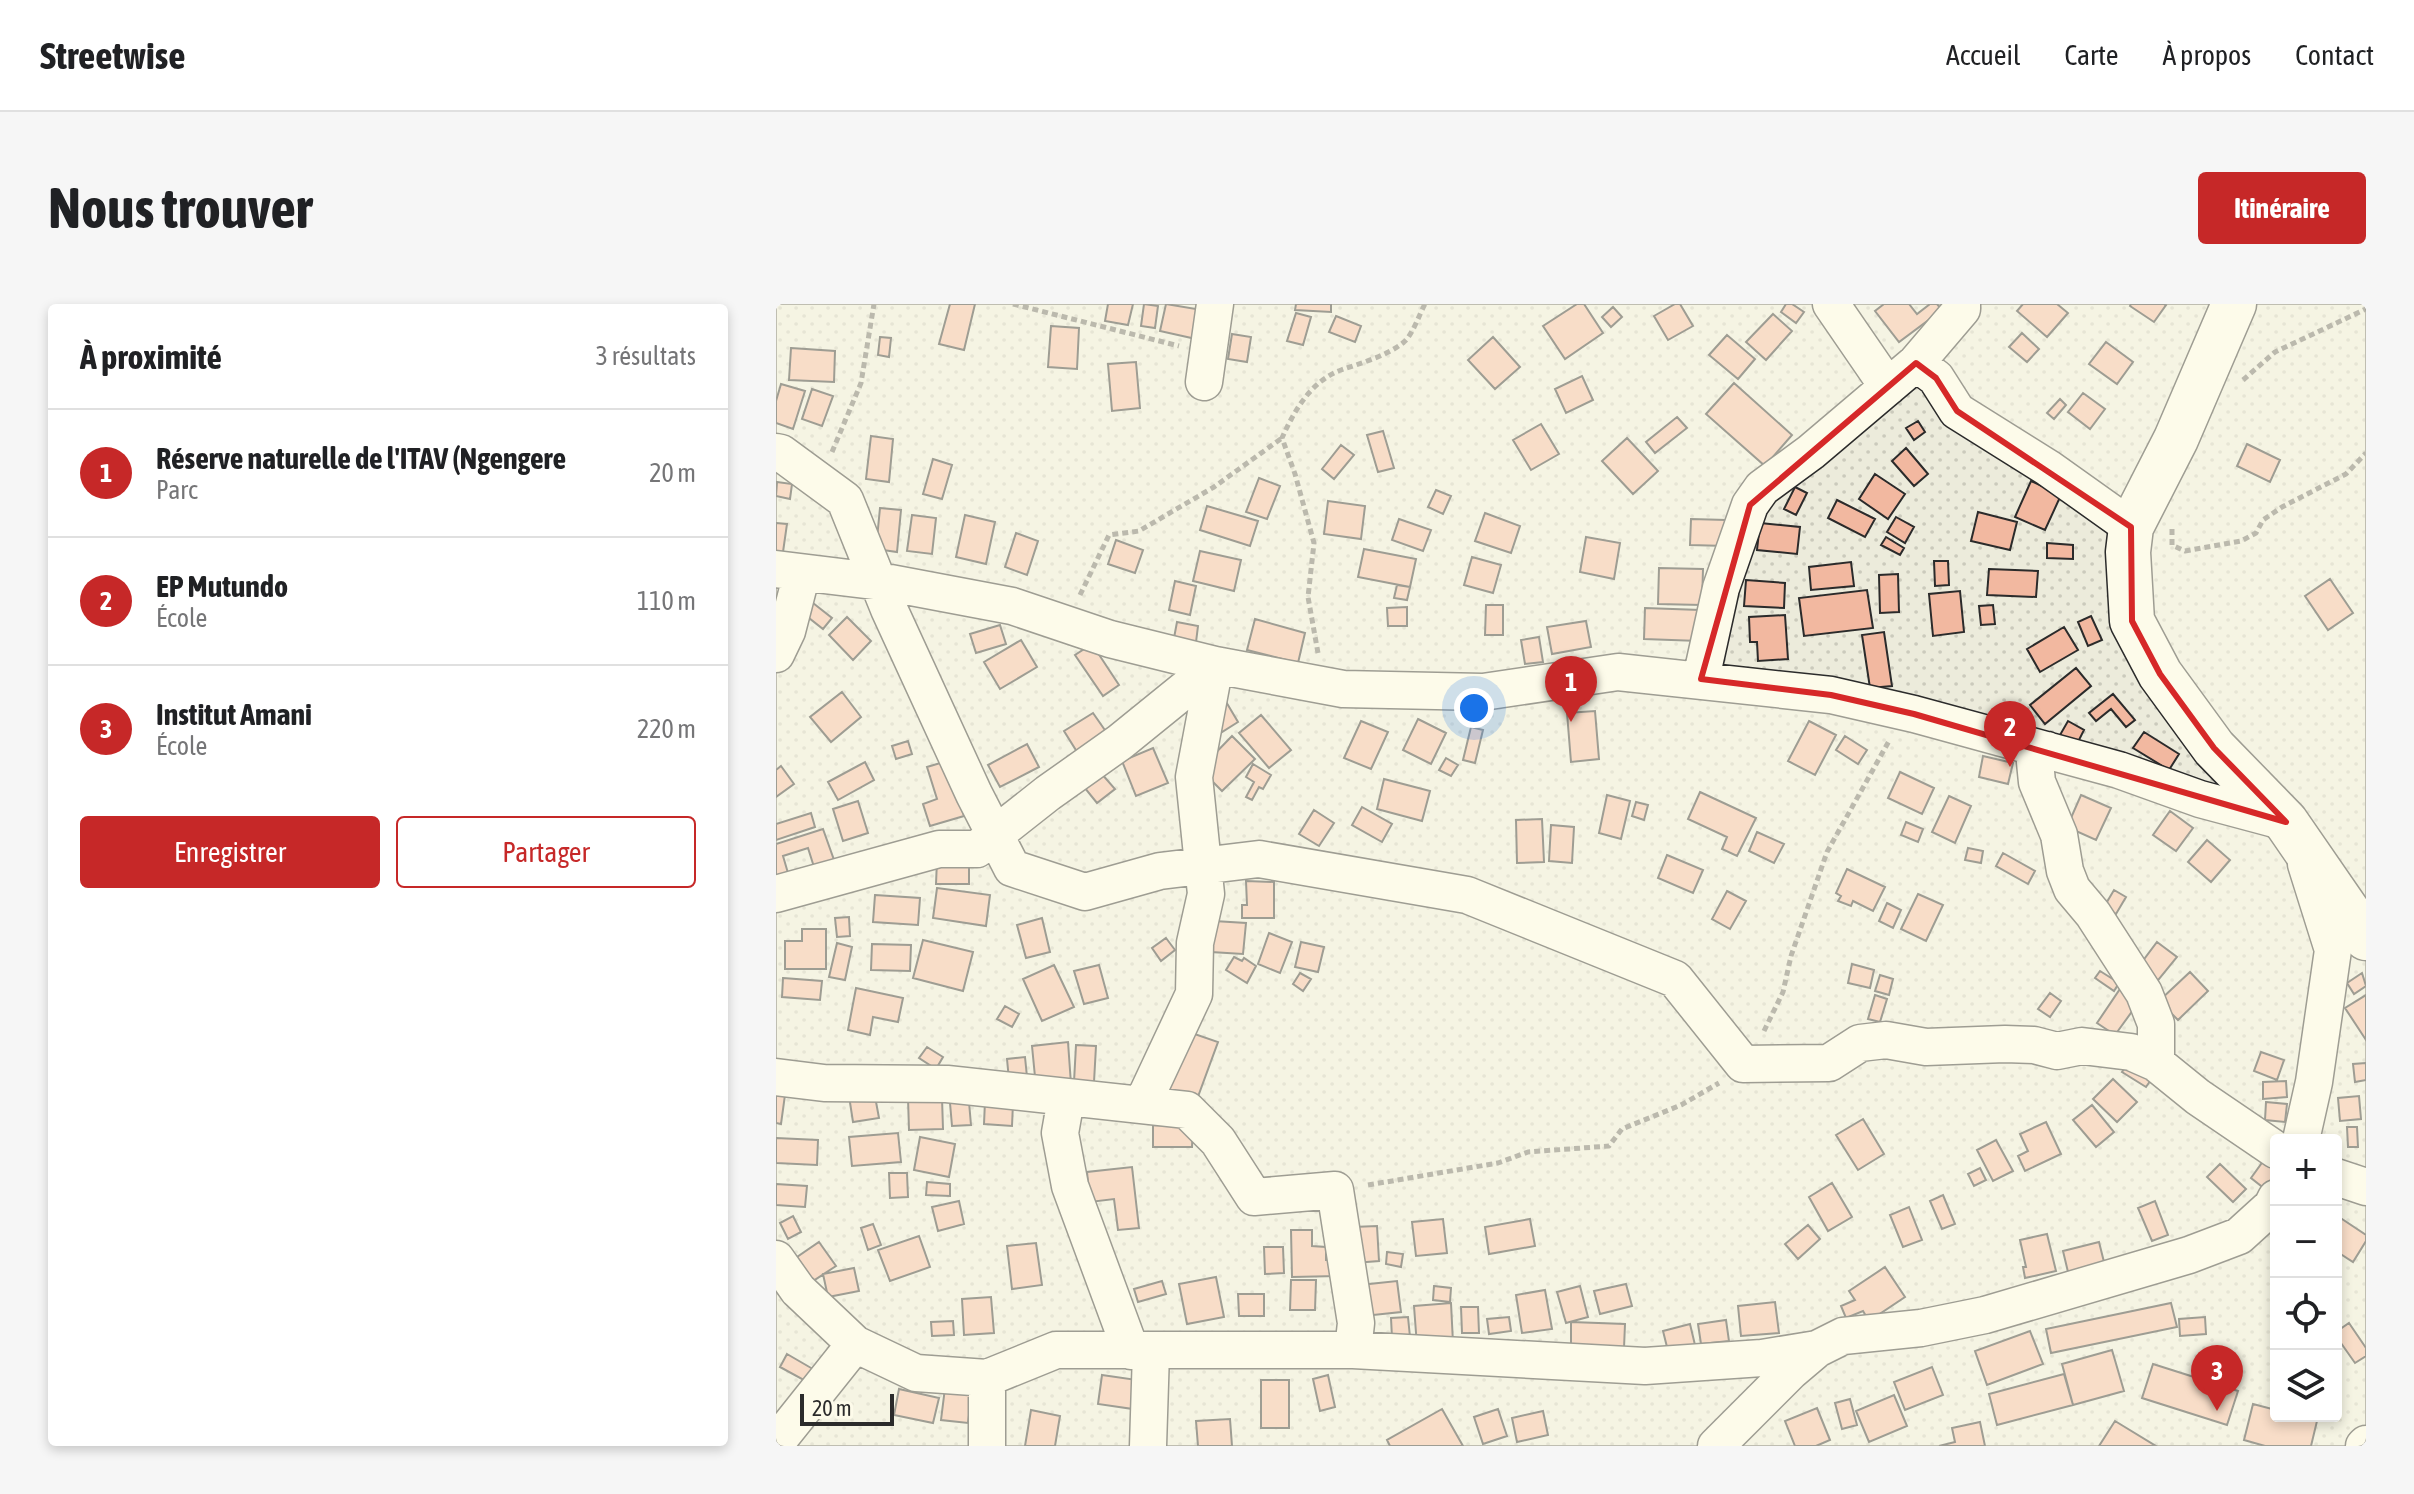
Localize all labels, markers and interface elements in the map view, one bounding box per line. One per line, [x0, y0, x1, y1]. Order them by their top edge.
text: Streetwise [40, 34, 185, 77]
text: Accueil [1946, 39, 2020, 71]
text: Carte [2064, 39, 2119, 71]
text: À propos [2163, 39, 2251, 71]
text: Contact [2295, 39, 2374, 71]
button: Itinéraire [2198, 172, 2366, 244]
text: Nous trouver [48, 176, 312, 240]
text: À proximité [80, 337, 222, 376]
text: 3 résultats [596, 341, 696, 371]
text: Réserve naturelle de l'ITAV (Ngengere [156, 441, 566, 475]
text: 1 [100, 458, 112, 488]
text: 20 m [649, 458, 696, 488]
text: Parc [156, 475, 198, 505]
text: EP Mutundo [156, 569, 288, 603]
text: 2 [100, 586, 112, 616]
text: 110 m [637, 586, 696, 616]
text: École [156, 603, 207, 633]
pin: 1 [1545, 656, 1597, 722]
your location [1454, 688, 1494, 728]
text: Institut Amani [156, 697, 312, 731]
pin: 2 [1984, 701, 2036, 767]
text: 3 [100, 714, 112, 744]
text: 220 m [637, 714, 696, 744]
text: École [156, 731, 207, 761]
button: Enregistrer [80, 816, 380, 888]
button: Partager [396, 816, 696, 888]
map controls [2270, 1134, 2342, 1422]
button: + [2270, 1134, 2342, 1206]
button: − [2270, 1206, 2342, 1278]
button: locate [2270, 1278, 2342, 1350]
pin: 3 [2191, 1345, 2243, 1411]
button: layers [2270, 1350, 2342, 1422]
scale bar [800, 1390, 894, 1426]
text: 20 m [812, 1395, 852, 1421]

